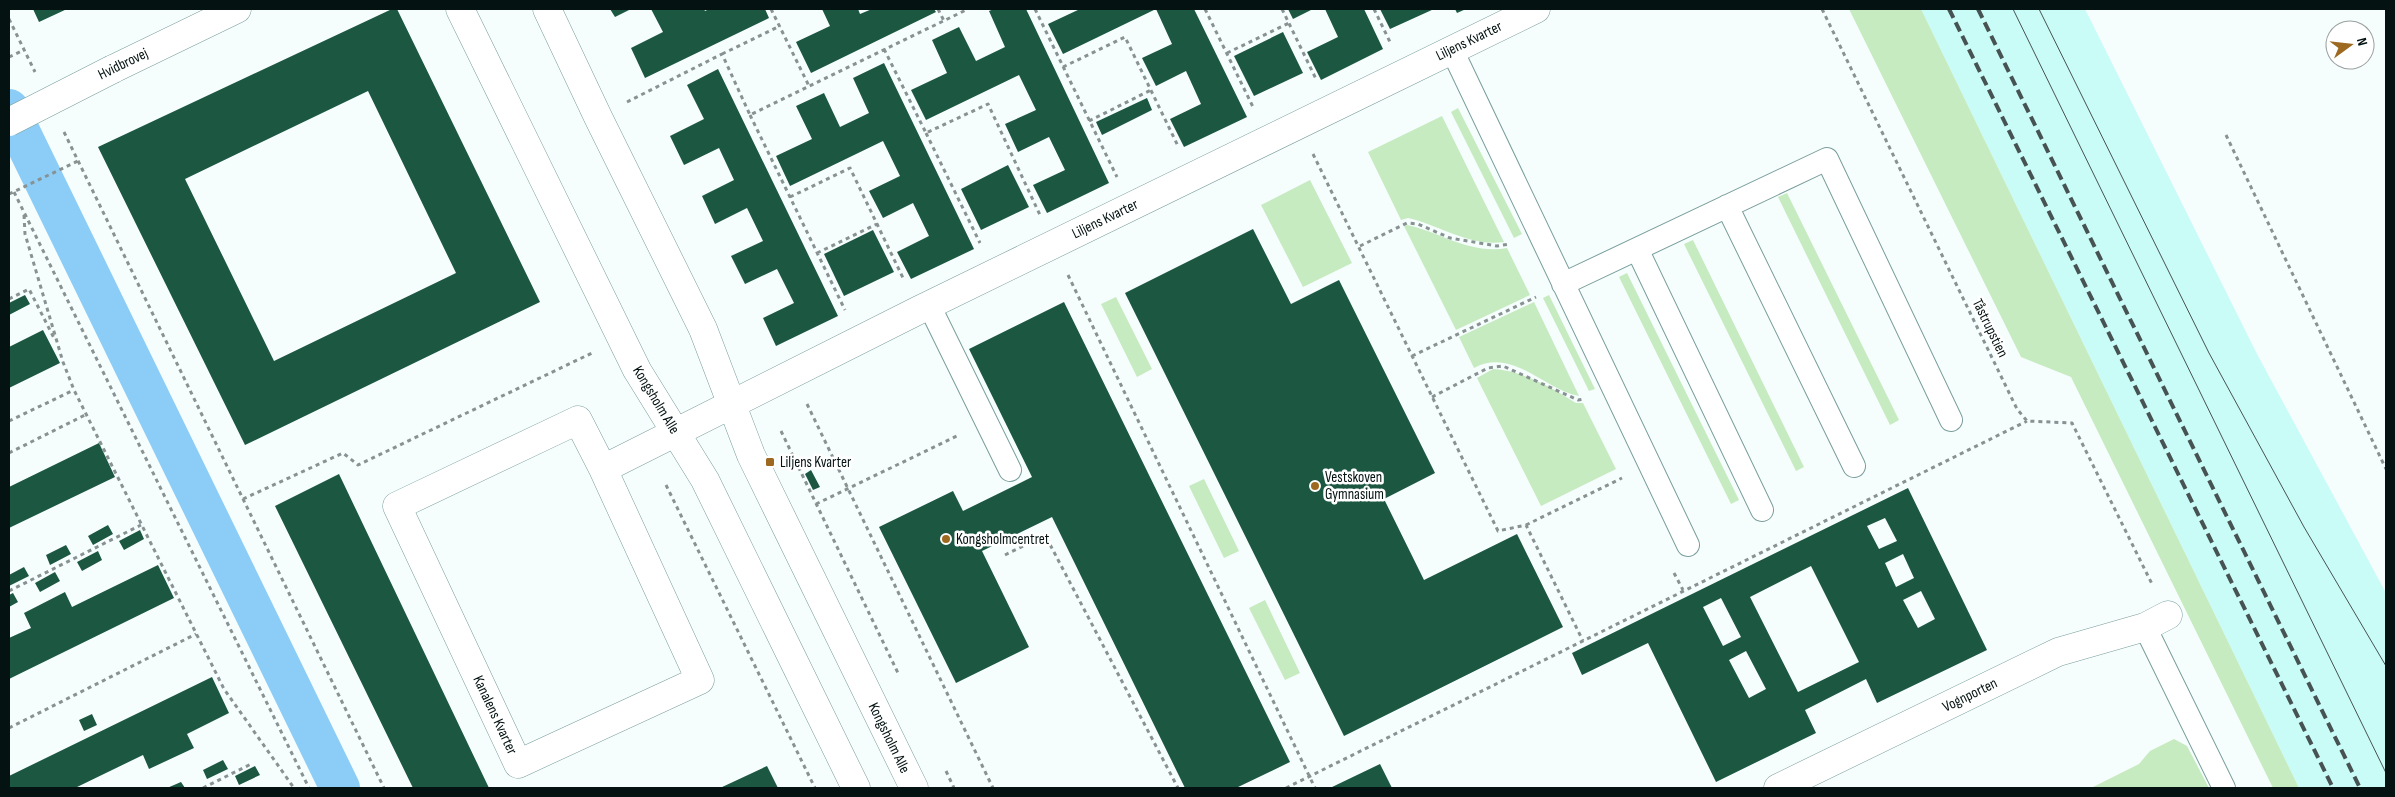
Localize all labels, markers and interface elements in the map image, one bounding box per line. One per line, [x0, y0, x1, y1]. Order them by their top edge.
street label: Liljens Kvarter [1433, 17, 1506, 65]
north arrow [2325, 20, 2375, 70]
text: N [2353, 36, 2371, 48]
street label: Hvidbrovej [95, 44, 151, 84]
street label: Liljens Kvarter [1069, 195, 1142, 243]
street label: Tåstrupstien [1968, 296, 2012, 360]
street label: Kongsholm Alle [628, 362, 684, 438]
place label: Liljens Kvarter [780, 453, 852, 472]
marker: Liljens Kvarter [764, 456, 776, 468]
place label: Vestskoven Gymnasium [1325, 468, 1384, 504]
marker: Vestskoven Gymnasium [1309, 480, 1321, 492]
place label: Kongsholmcentret [956, 530, 1050, 549]
marker: Kongsholmcentret [940, 533, 952, 545]
street label: Kanalens Kvarter [468, 673, 522, 758]
street label: Vognporten [1939, 674, 2001, 716]
street label: Kongsholm Alle [864, 700, 914, 776]

